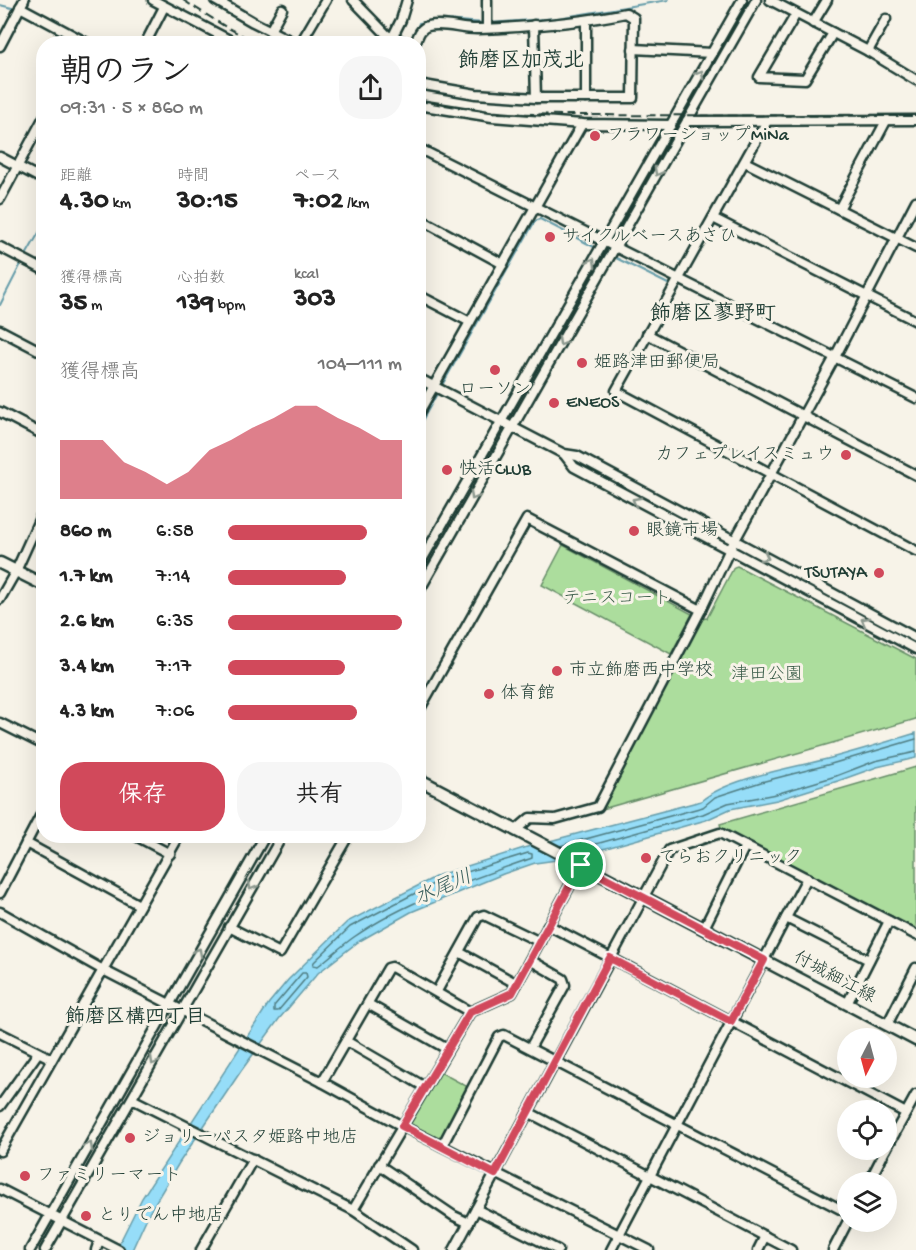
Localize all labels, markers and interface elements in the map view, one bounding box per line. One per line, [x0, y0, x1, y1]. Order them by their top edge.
district label: 飾磨区加茂北 [458, 48, 584, 75]
text: 朝のラン [60, 56, 192, 94]
button: share [339, 56, 402, 119]
one-way arrow [692, 70, 704, 80]
text: 09:31 · 5 × 860 m [60, 98, 203, 121]
place label: フラワーショップMiNa [607, 125, 790, 147]
marker: フラワーショップMiNa [588, 129, 602, 143]
one-way arrow [654, 166, 665, 176]
text: 距離 [60, 168, 92, 187]
text: 時間 [177, 168, 209, 187]
text: ペース [294, 168, 341, 187]
text: 4.30 [60, 187, 109, 218]
text: 30:15 [177, 187, 238, 218]
text: 7:02 [294, 187, 343, 218]
text: km [109, 195, 131, 214]
text: /km [343, 195, 369, 214]
place label: サイクルベースあさひ [562, 226, 737, 248]
marker: サイクルベースあさひ [543, 230, 557, 244]
one-way arrow [585, 257, 596, 268]
text: kcal [294, 266, 319, 285]
text: 獲得標高 [60, 270, 124, 289]
text: 心拍数 [177, 270, 225, 289]
text: 303 [294, 285, 336, 316]
text: 35 [60, 289, 87, 320]
text: 139 [177, 289, 214, 320]
text: m [87, 297, 102, 316]
text: bpm [214, 297, 246, 316]
district label: 飾磨区蓼野町 [650, 301, 776, 328]
one-way arrow [558, 336, 569, 346]
place label: 姫路津田郵便局 [594, 352, 720, 374]
text: 104–111 m [318, 354, 402, 377]
marker: 姫路津田郵便局 [575, 356, 589, 370]
text: 獲得標高 [60, 362, 140, 385]
marker: ローソン [488, 363, 502, 377]
place label: ローソン [459, 380, 531, 401]
place label: ENEOS [566, 393, 620, 414]
marker: ENEOS [547, 396, 561, 410]
place label: カフェプレイスミュウ [655, 444, 834, 466]
marker: カフェプレイスミュウ [839, 448, 853, 462]
place label: 快活CLUB [459, 459, 532, 481]
marker: 快活CLUB [440, 463, 454, 477]
one-way arrow [470, 490, 481, 500]
one-way arrow [632, 497, 643, 508]
place label: 眼鏡市場 [646, 520, 718, 542]
text: 860 m [60, 521, 111, 544]
text: 6:58 [156, 521, 194, 544]
marker: 眼鏡市場 [627, 524, 641, 538]
one-way arrow [759, 550, 770, 561]
place label: TSUTAYA [804, 563, 868, 584]
text: 1.7 km [60, 566, 113, 589]
text: 7:14 [156, 566, 190, 589]
marker: TSUTAYA [872, 566, 886, 580]
park label: テニスコート [563, 589, 671, 610]
text: 2.6 km [60, 611, 114, 634]
text: 6:35 [156, 611, 193, 634]
one-way arrow [860, 617, 871, 628]
text: 3.4 km [60, 656, 114, 679]
text: 7:17 [156, 656, 191, 679]
place label: 市立飾磨西中学校 [569, 660, 713, 682]
marker: 市立飾磨西中学校 [550, 664, 564, 678]
park label: 津田公園 [731, 664, 803, 686]
place label: 体育館 [501, 683, 555, 705]
marker: 体育館 [482, 687, 496, 701]
text: 4.3 km [60, 701, 114, 724]
text: 7:06 [156, 701, 194, 724]
button: 保存 [60, 762, 225, 831]
button: 共有 [237, 762, 402, 831]
pin [555, 839, 606, 890]
icon: arrive [564, 848, 597, 881]
place label: てらおクリニック [658, 848, 802, 869]
marker: てらおクリニック [639, 851, 653, 865]
water label: 水尾川 [412, 866, 476, 911]
one-way arrow [248, 880, 260, 890]
street label: 付城細江線 [789, 947, 879, 1008]
one-way arrow [191, 948, 202, 958]
district label: 飾磨区構四丁目 [65, 1005, 205, 1030]
north arrow [837, 1028, 897, 1088]
map controls [837, 1028, 897, 1232]
one-way arrow [149, 1055, 161, 1065]
button: locate [837, 1100, 897, 1160]
place label: ジョリーパスタ姫路中地店 [142, 1127, 358, 1149]
marker: ジョリーパスタ姫路中地店 [123, 1131, 137, 1145]
one-way arrow [82, 1142, 93, 1152]
place label: ファミリーマート [37, 1166, 181, 1187]
marker: ファミリーマート [18, 1169, 32, 1183]
button: layers [837, 1172, 897, 1232]
place label: とりでん中地店 [98, 1205, 224, 1227]
marker: とりでん中地店 [79, 1209, 93, 1223]

